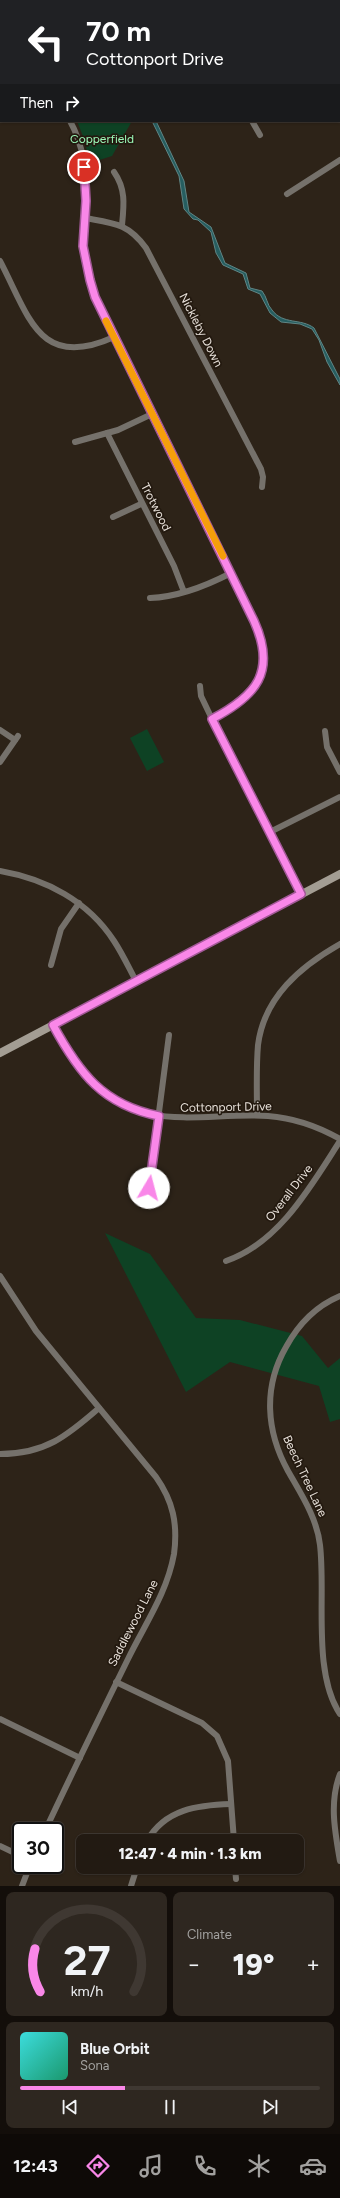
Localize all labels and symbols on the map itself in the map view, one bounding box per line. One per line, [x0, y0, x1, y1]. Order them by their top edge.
park label: Copperfield [70, 132, 134, 146]
pin [67, 150, 101, 184]
street label: Nickleby Down [176, 291, 226, 369]
street label: Trotwood [138, 481, 174, 533]
street label: Cottonport Drive [180, 1099, 272, 1115]
street label: Overall Drive [263, 1161, 316, 1224]
position arrow [128, 1167, 170, 1209]
street label: Beech Tree Lane [280, 1433, 330, 1519]
street label: Saddlewood Lane [105, 1577, 161, 1669]
speed limit sign: 30 [12, 1822, 64, 1874]

